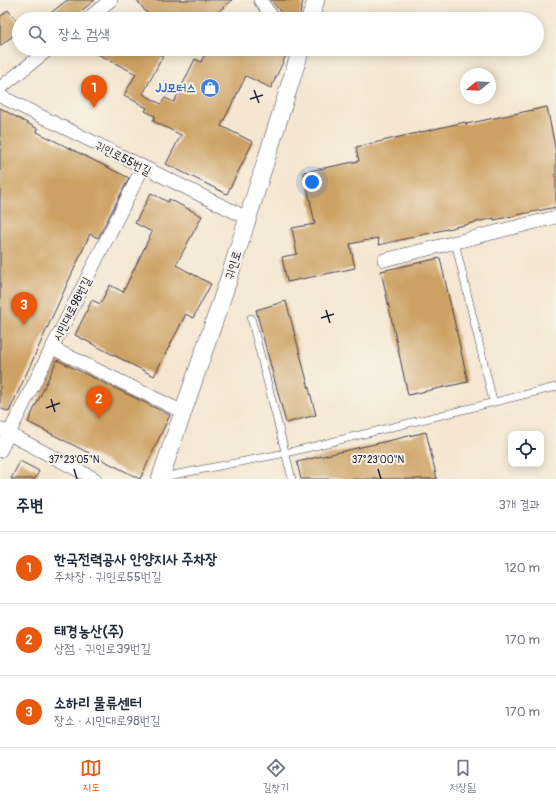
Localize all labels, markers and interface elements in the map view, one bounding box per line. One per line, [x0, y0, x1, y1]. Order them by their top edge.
search box [12, 12, 544, 56]
icon: search [26, 23, 48, 45]
text: 장소 검색 [58, 25, 110, 44]
north arrow [460, 68, 496, 104]
pin: 1 [81, 75, 107, 108]
shop icon: JJ모터스 [199, 77, 221, 99]
place label: JJ모터스 [156, 81, 196, 96]
street label: 귀인로55번길 [92, 138, 154, 179]
your location [302, 172, 322, 192]
street label: 귀인로 [222, 249, 245, 281]
street label: 시민대로98번길 [50, 274, 95, 344]
pin: 3 [11, 292, 37, 325]
pin: 2 [86, 386, 112, 419]
map controls [508, 431, 544, 467]
button: locate [508, 431, 544, 467]
text: 37°23'05"N [48, 454, 100, 466]
text: 37°23'00"N [352, 454, 405, 466]
text: 주변 [16, 495, 43, 516]
text: 3개 결과 [499, 497, 540, 513]
text: 한국전력공사 안양지사 주차장 [54, 550, 217, 569]
text: 1 [26, 560, 32, 576]
text: 120 m [504, 560, 540, 576]
text: 주차장 · 귀인로55번길 [54, 569, 162, 585]
text: 태경농산(주) [54, 622, 124, 641]
text: 2 [25, 632, 33, 648]
text: 170 m [505, 632, 540, 648]
text: 상점 · 귀인로39번길 [54, 641, 151, 657]
text: 소하리 물류센터 [54, 694, 142, 713]
text: 3 [25, 704, 33, 720]
text: 170 m [505, 704, 540, 720]
text: 장소 · 시민대로98번길 [54, 713, 161, 729]
tab: 지도 [80, 757, 102, 795]
tab: 길찾기 [262, 757, 289, 795]
tab: 저장됨 [449, 757, 476, 795]

